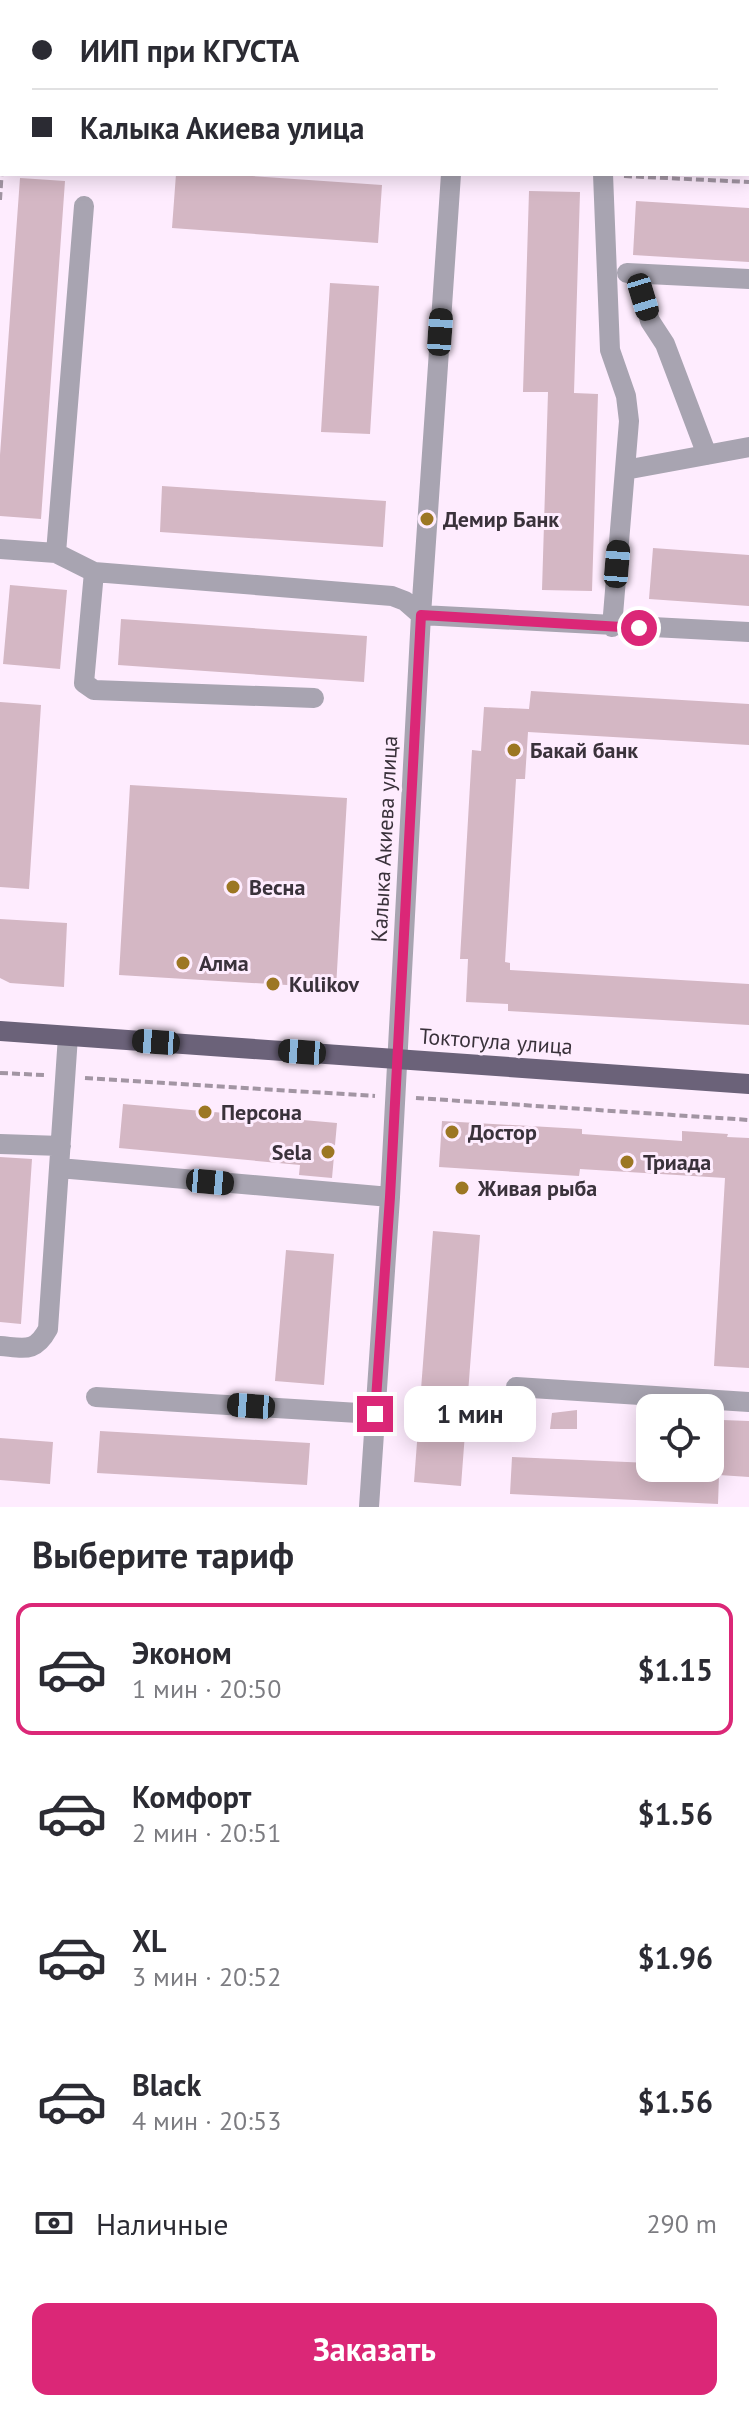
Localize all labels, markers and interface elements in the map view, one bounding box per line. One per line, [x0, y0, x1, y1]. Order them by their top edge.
text: ИИП при КГУСТА [80, 31, 299, 70]
text: Калыка Акиева улица [80, 108, 364, 147]
car [625, 271, 661, 323]
car [426, 307, 454, 357]
place label: Демир Банк [443, 505, 559, 533]
marker: Демир Банк [418, 510, 436, 528]
car [603, 539, 631, 589]
route start [621, 610, 657, 646]
street label: Калыка Акиева улица [365, 735, 403, 943]
place label: Бакай банк [530, 736, 638, 764]
marker: Бакай банк [505, 741, 523, 759]
place label: Весна [249, 873, 305, 901]
marker: Весна [224, 878, 242, 896]
place label: Алма [199, 949, 249, 977]
marker: Алма [174, 954, 192, 972]
place label: Kulikov [289, 970, 360, 998]
marker: Kulikov [264, 975, 282, 993]
street label: Токтогула улица [418, 1022, 574, 1060]
car [131, 1028, 181, 1056]
car [277, 1038, 327, 1066]
place label: Персона [221, 1098, 302, 1126]
marker: Персона [196, 1103, 214, 1121]
place label: Достор [468, 1118, 537, 1146]
marker: Достор [443, 1123, 461, 1141]
place label: Sela [272, 1138, 312, 1166]
marker: Sela [319, 1143, 337, 1161]
place label: Триада [643, 1148, 711, 1176]
marker: Триада [618, 1153, 636, 1171]
car [185, 1168, 235, 1196]
place label: Живая рыба [477, 1174, 597, 1202]
marker: Живая рыба [453, 1179, 471, 1197]
callout: 1 мин [403, 1386, 535, 1442]
car [226, 1392, 276, 1420]
map controls [636, 1394, 724, 1482]
button: locate [636, 1394, 724, 1482]
route end [357, 1396, 393, 1432]
text: 1 мин [437, 1397, 503, 1430]
text: Выберите тариф [32, 1531, 294, 1578]
icon: car [36, 1633, 108, 1705]
text: Эконом [132, 1633, 232, 1672]
text: $1.15 [638, 1650, 713, 1689]
text: 1 мин · 20:50 [132, 1672, 281, 1705]
icon: car [36, 1777, 108, 1849]
text: Комфорт [132, 1777, 251, 1816]
text: $1.56 [638, 1794, 713, 1833]
text: 2 мин · 20:51 [132, 1816, 281, 1849]
icon: car [36, 1921, 108, 1993]
text: XL [132, 1921, 166, 1960]
text: $1.96 [638, 1938, 713, 1977]
text: 3 мин · 20:52 [132, 1960, 281, 1993]
icon: car [36, 2065, 108, 2137]
text: Black [132, 2065, 201, 2104]
text: $1.56 [638, 2082, 713, 2121]
text: 4 мин · 20:53 [132, 2104, 281, 2137]
icon: cash [32, 2201, 76, 2245]
text: Наличные [96, 2204, 228, 2243]
text: 290 m [646, 2207, 717, 2240]
button: Заказать [32, 2303, 717, 2395]

